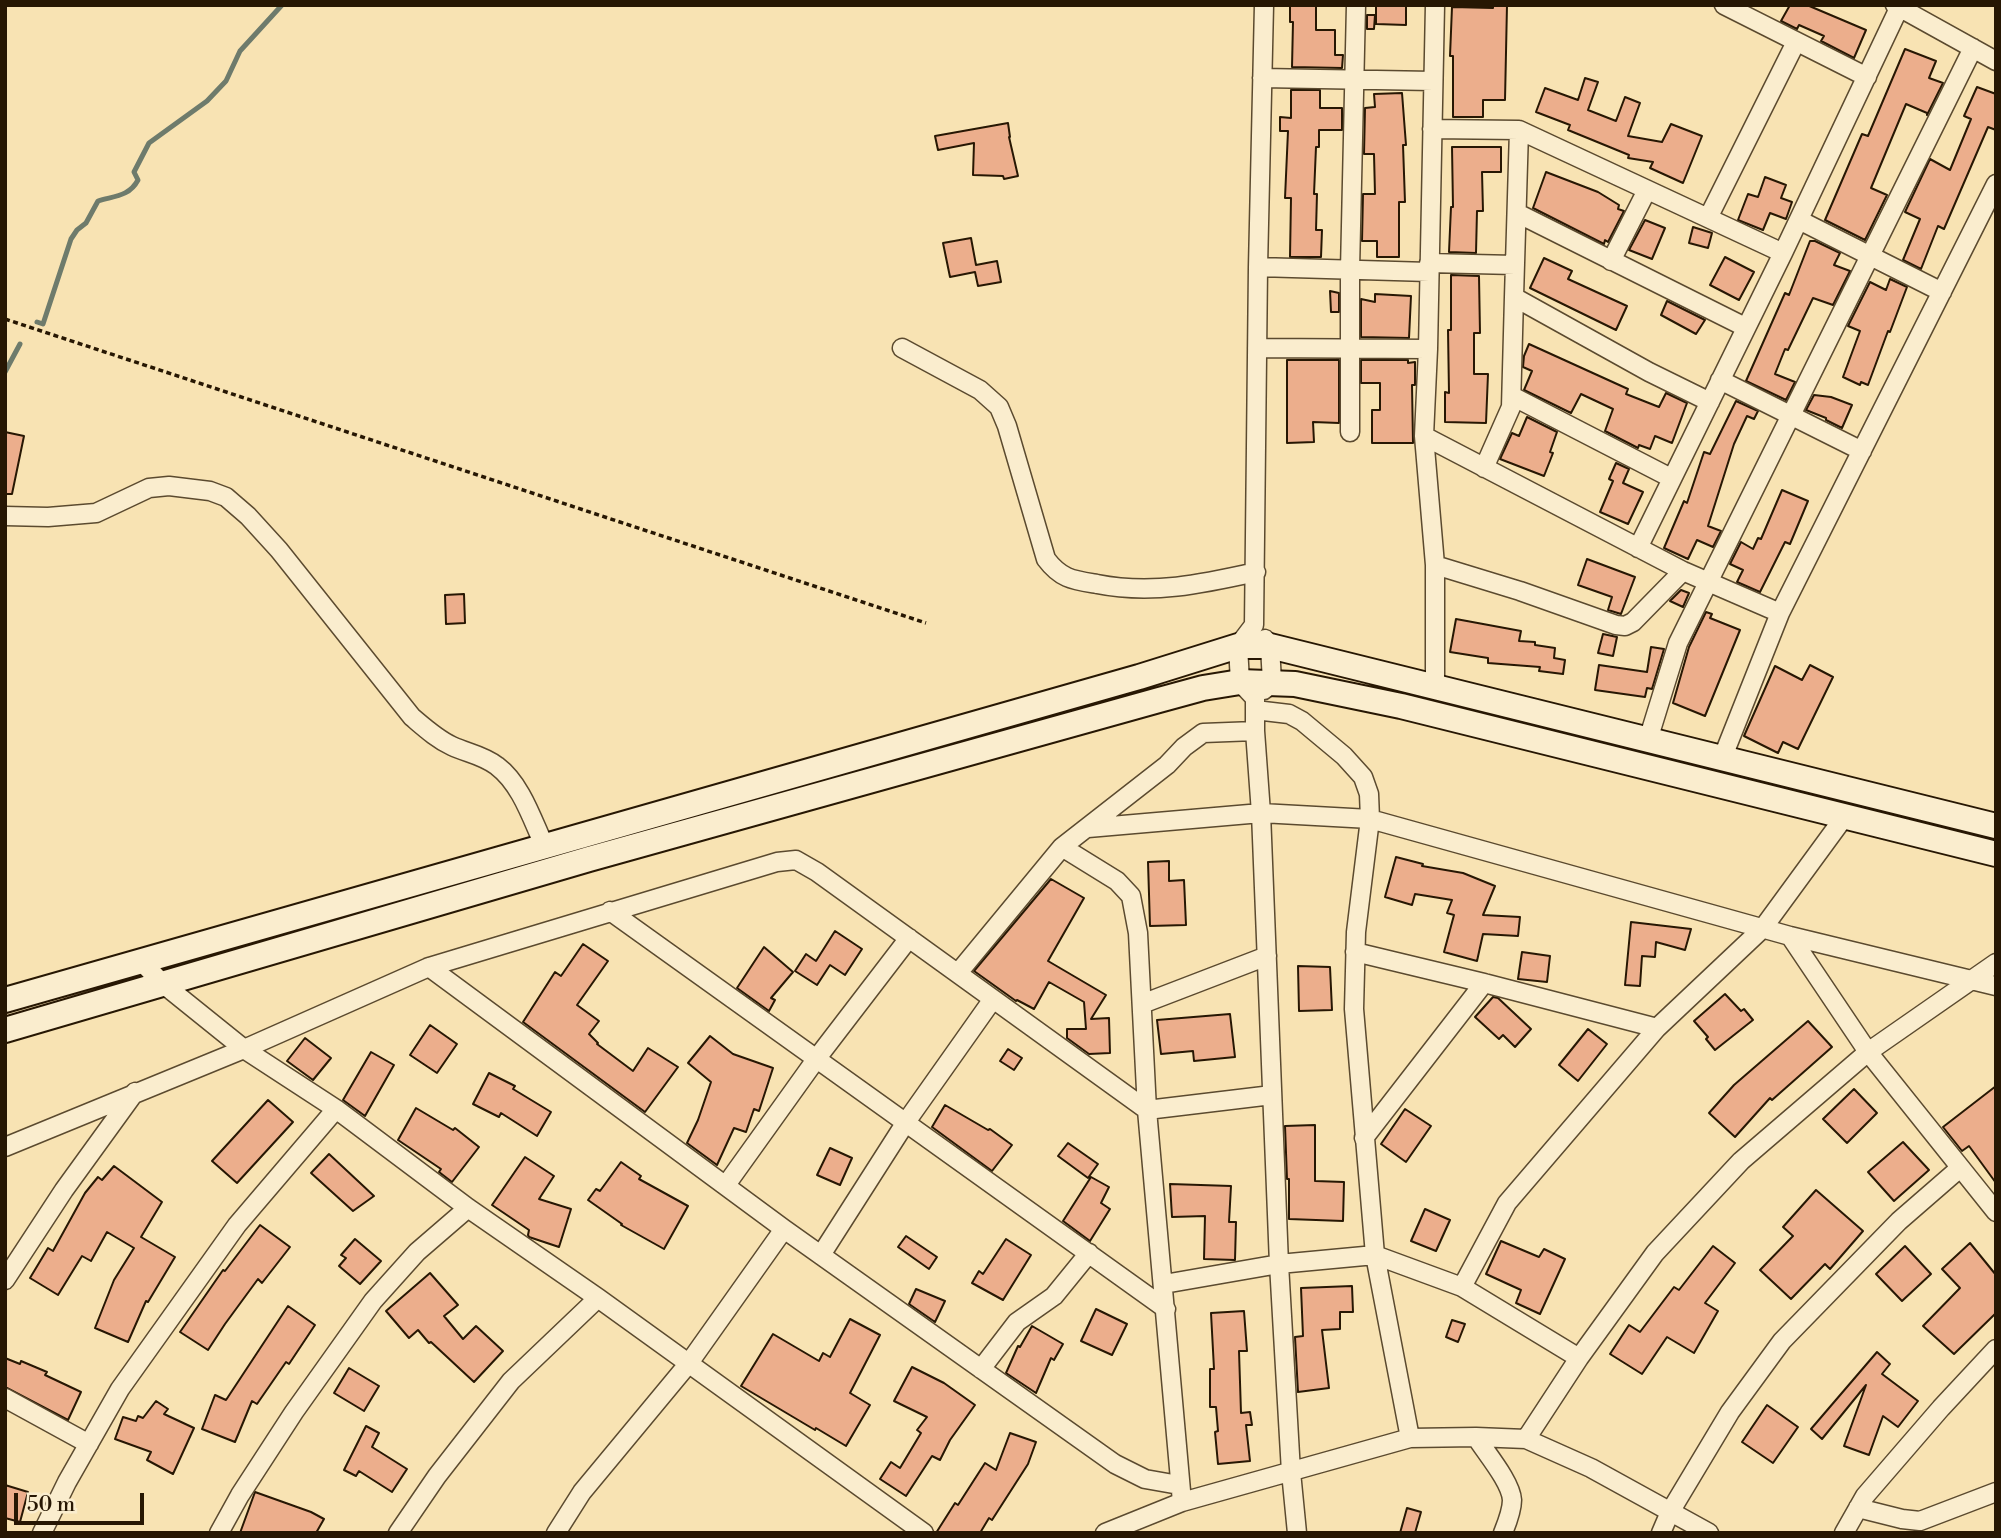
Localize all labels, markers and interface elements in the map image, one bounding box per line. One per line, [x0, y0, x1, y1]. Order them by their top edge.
scale bar [18, 1478, 147, 1522]
text: 50 m [27, 1492, 75, 1518]

